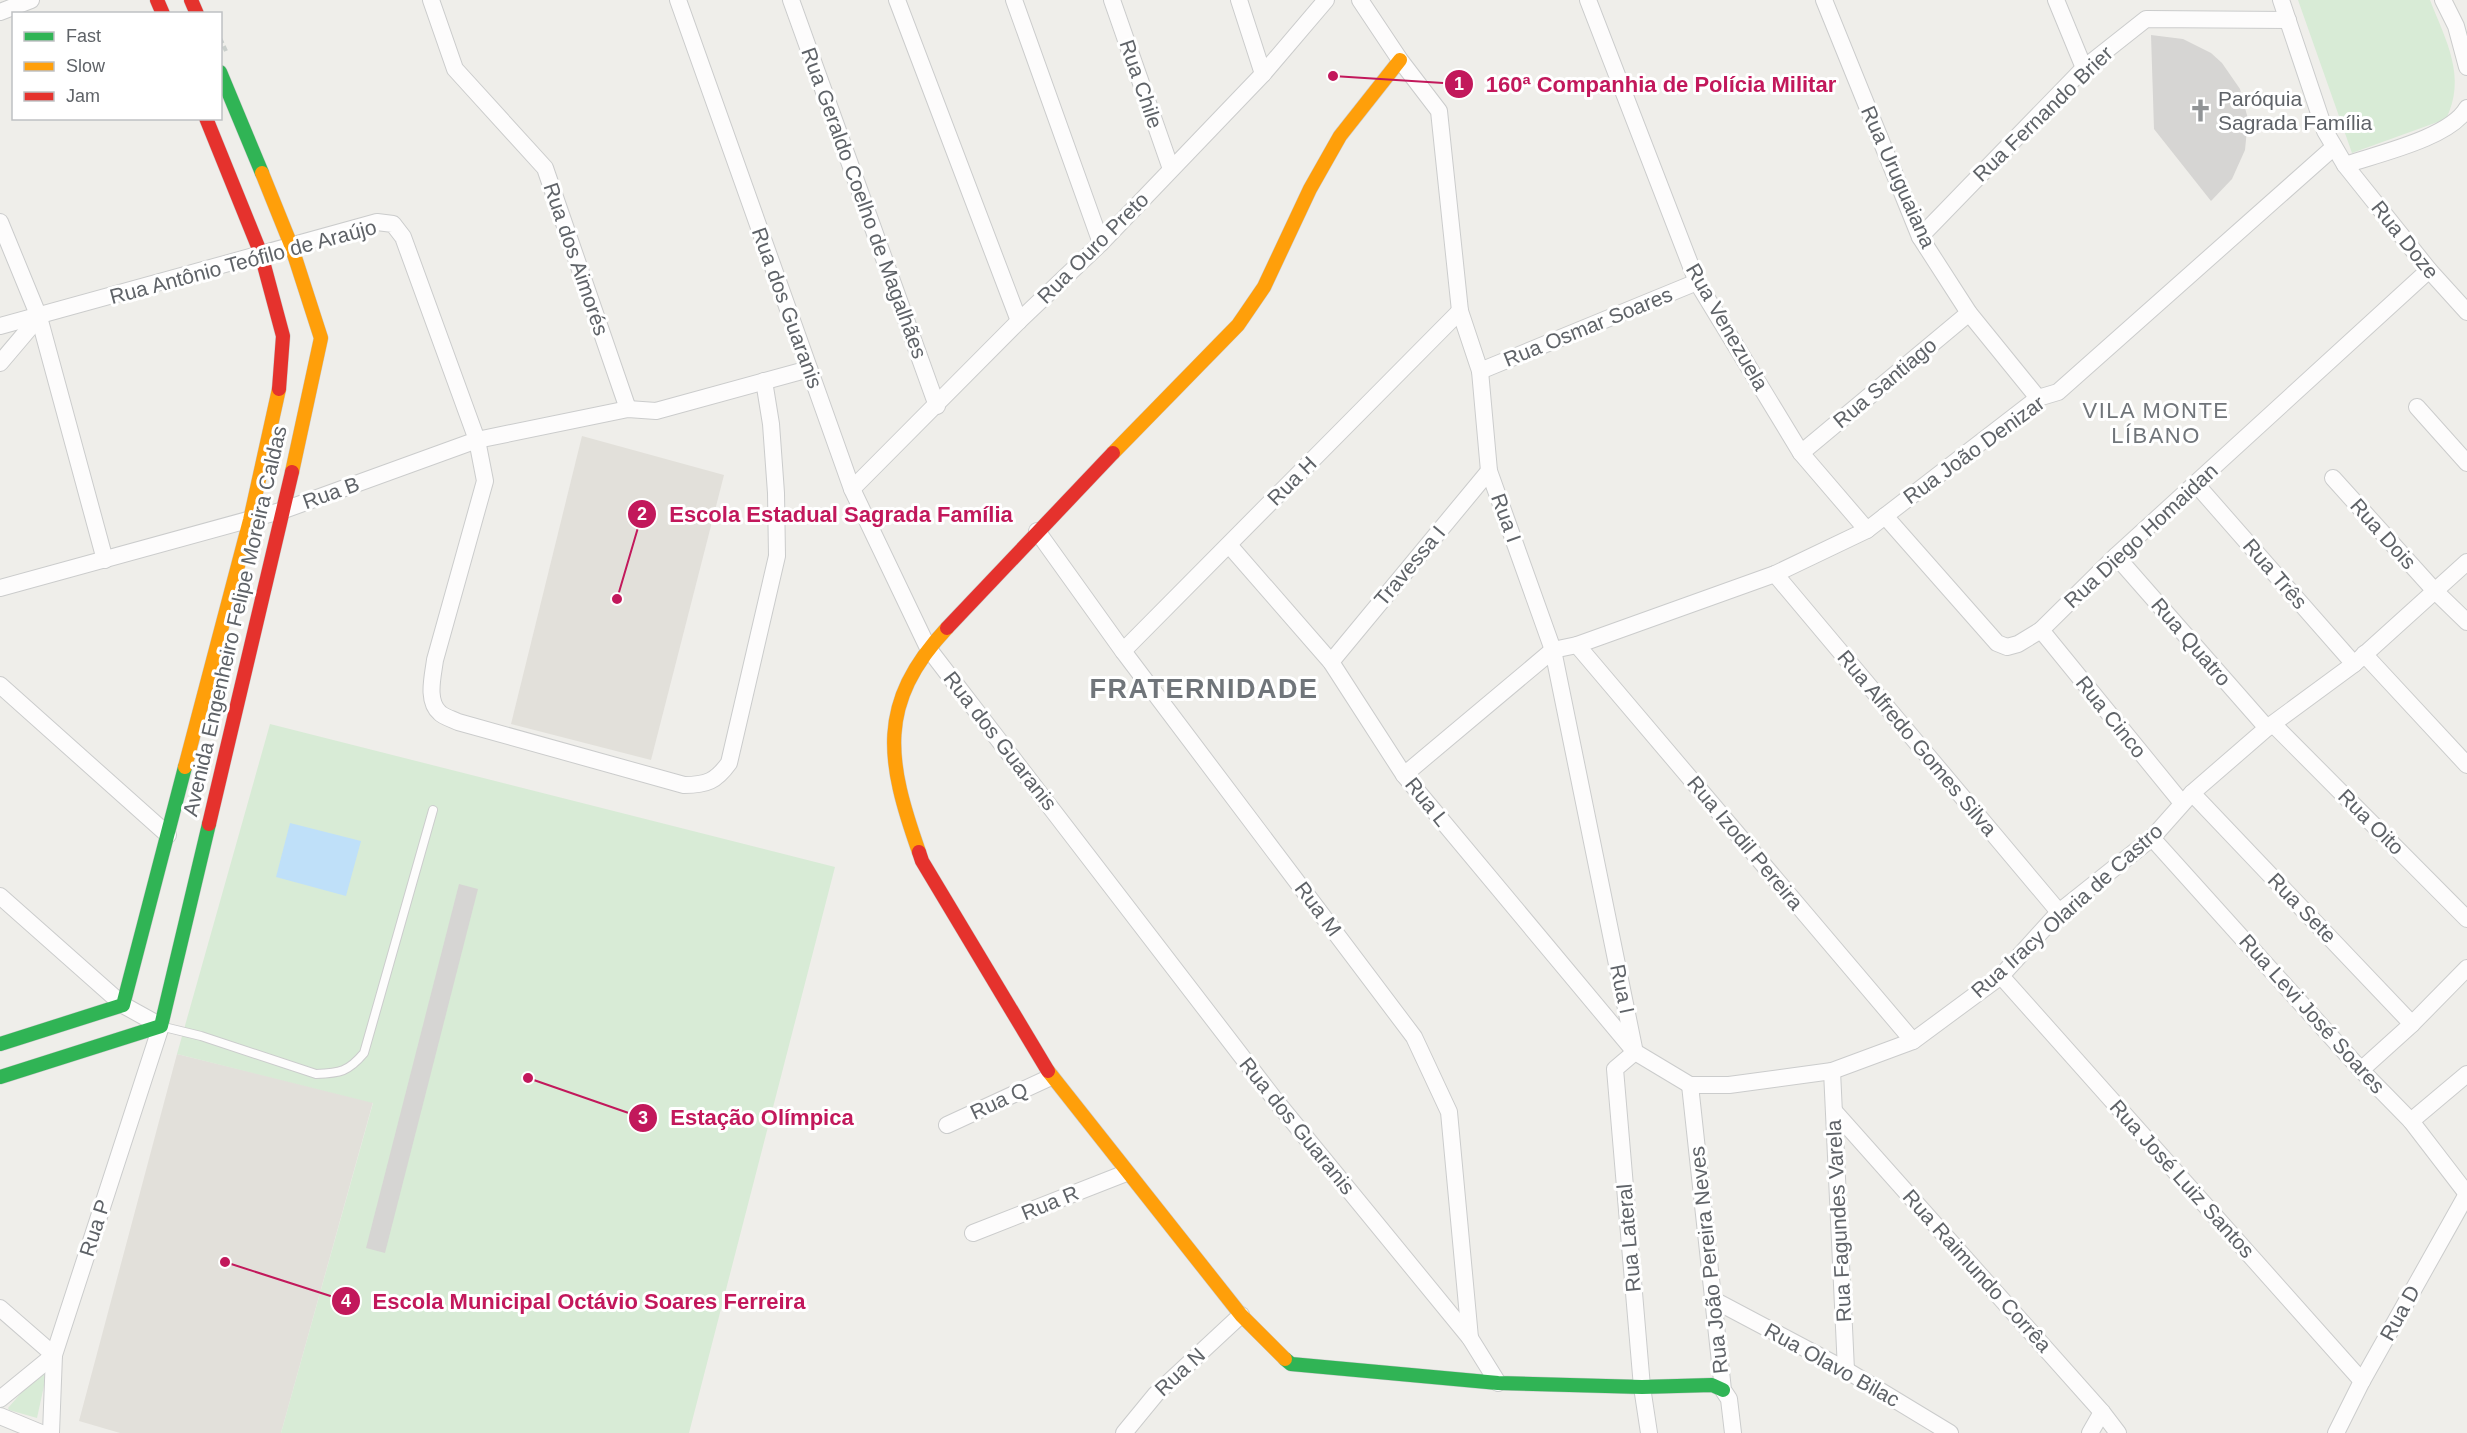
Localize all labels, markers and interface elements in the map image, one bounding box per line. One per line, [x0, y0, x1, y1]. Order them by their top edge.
legend [12, 12, 222, 120]
text: Fast [66, 26, 101, 46]
street label: Rua Chile [1116, 36, 1167, 131]
street label: Rua Fernando Brier [1968, 41, 2117, 186]
street label: Rua Geraldo Coelho de Magalhães [797, 44, 932, 361]
text: Slow [66, 56, 106, 76]
callout: 160ª Companhia de Polícia Militar [1444, 64, 1849, 104]
text: 160ª Companhia de Polícia Militar [1486, 72, 1837, 97]
text: 1 [1454, 74, 1464, 94]
text: Jam [66, 86, 100, 106]
place label: Paróquia Sagrada Família [2218, 87, 2372, 134]
church icon: Paróquia Sagrada Família [2187, 98, 2213, 124]
street label: Rua Uruguaiana [1857, 102, 1940, 252]
street label: Rua dos Aimorés [540, 179, 613, 338]
street label: Rua Ouro Preto [1033, 188, 1153, 308]
street label: Rua Doze [2367, 196, 2444, 283]
street label: Rua Antônio Teófilo de Araújo [107, 215, 379, 308]
street label: Rua dos Guaranis [748, 224, 827, 391]
street label: Rua Venezuela [1682, 259, 1773, 394]
street label: Rua Osmar Soares [1500, 282, 1675, 371]
street label: Rua Santiago [1829, 333, 1941, 432]
street label: Rua João Denizar [1899, 391, 2048, 508]
district label: VILA MONTE LÍBANO [2082, 398, 2230, 448]
street label: Avenida Engenheiro Felipe Moreira Caldas [178, 423, 291, 818]
street label: Rua H [1262, 451, 1321, 510]
street label: Rua Diego Homaidan [2059, 459, 2222, 613]
street label: Rua B [299, 472, 362, 513]
street label: Rua I [1487, 490, 1526, 545]
callout: Escola Estadual Sagrada Família [627, 494, 1025, 534]
street label: Rua Dois [2346, 494, 2421, 573]
text: Escola Estadual Sagrada Família [669, 502, 1014, 527]
text: 2 [637, 504, 647, 524]
street label: Travessa I [1370, 521, 1450, 610]
street label: Rua Três [2239, 534, 2312, 613]
street label: Rua Quatro [2147, 593, 2236, 690]
street label: Rua Alfredo Gomes Silva [1833, 645, 2002, 840]
street label: Rua dos Guaranis [939, 667, 1062, 814]
street label: Rua Cinco [2072, 671, 2151, 762]
district label: FRATERNIDADE [1090, 674, 1319, 704]
street label: Rua Izodil Pereira [1683, 771, 1808, 914]
street label: Rua L [1401, 773, 1454, 831]
street label: Rua Oito [2334, 784, 2409, 859]
street label: Rua Iracy Olaria de Castro [1967, 819, 2167, 1002]
street label: Rua Sete [2264, 868, 2341, 947]
street label: Rua M [1291, 877, 1346, 940]
street label: Rua Levi José Soares [2235, 930, 2390, 1098]
street label: Rua I [1606, 962, 1639, 1016]
street label: Rua dos Guaranis [1235, 1053, 1360, 1199]
street label: Rua Q [966, 1077, 1031, 1124]
street label: Rua José Luiz Santos [2105, 1095, 2259, 1262]
callout: Estação Olímpica [628, 1098, 865, 1138]
text: Estação Olímpica [670, 1105, 854, 1130]
text: 3 [638, 1108, 648, 1128]
street label: Rua Fagundes Varela [1822, 1119, 1855, 1323]
street label: Rua João Pereira Neves [1685, 1145, 1732, 1375]
street label: Rua R [1018, 1181, 1082, 1224]
street label: Rua Lateral [1612, 1183, 1645, 1293]
street label: Rua Raimundo Corrêa [1899, 1185, 2056, 1357]
street label: Rua P [75, 1197, 114, 1259]
callout: Escola Municipal Octávio Soares Ferreira [331, 1281, 818, 1321]
street label: Rua D [2375, 1281, 2424, 1344]
text: Escola Municipal Octávio Soares Ferreira [373, 1289, 806, 1314]
text: 4 [341, 1291, 351, 1311]
street label: Rua Olavo Bilac [1761, 1318, 1904, 1411]
street label: Rua N [1150, 1343, 1209, 1400]

